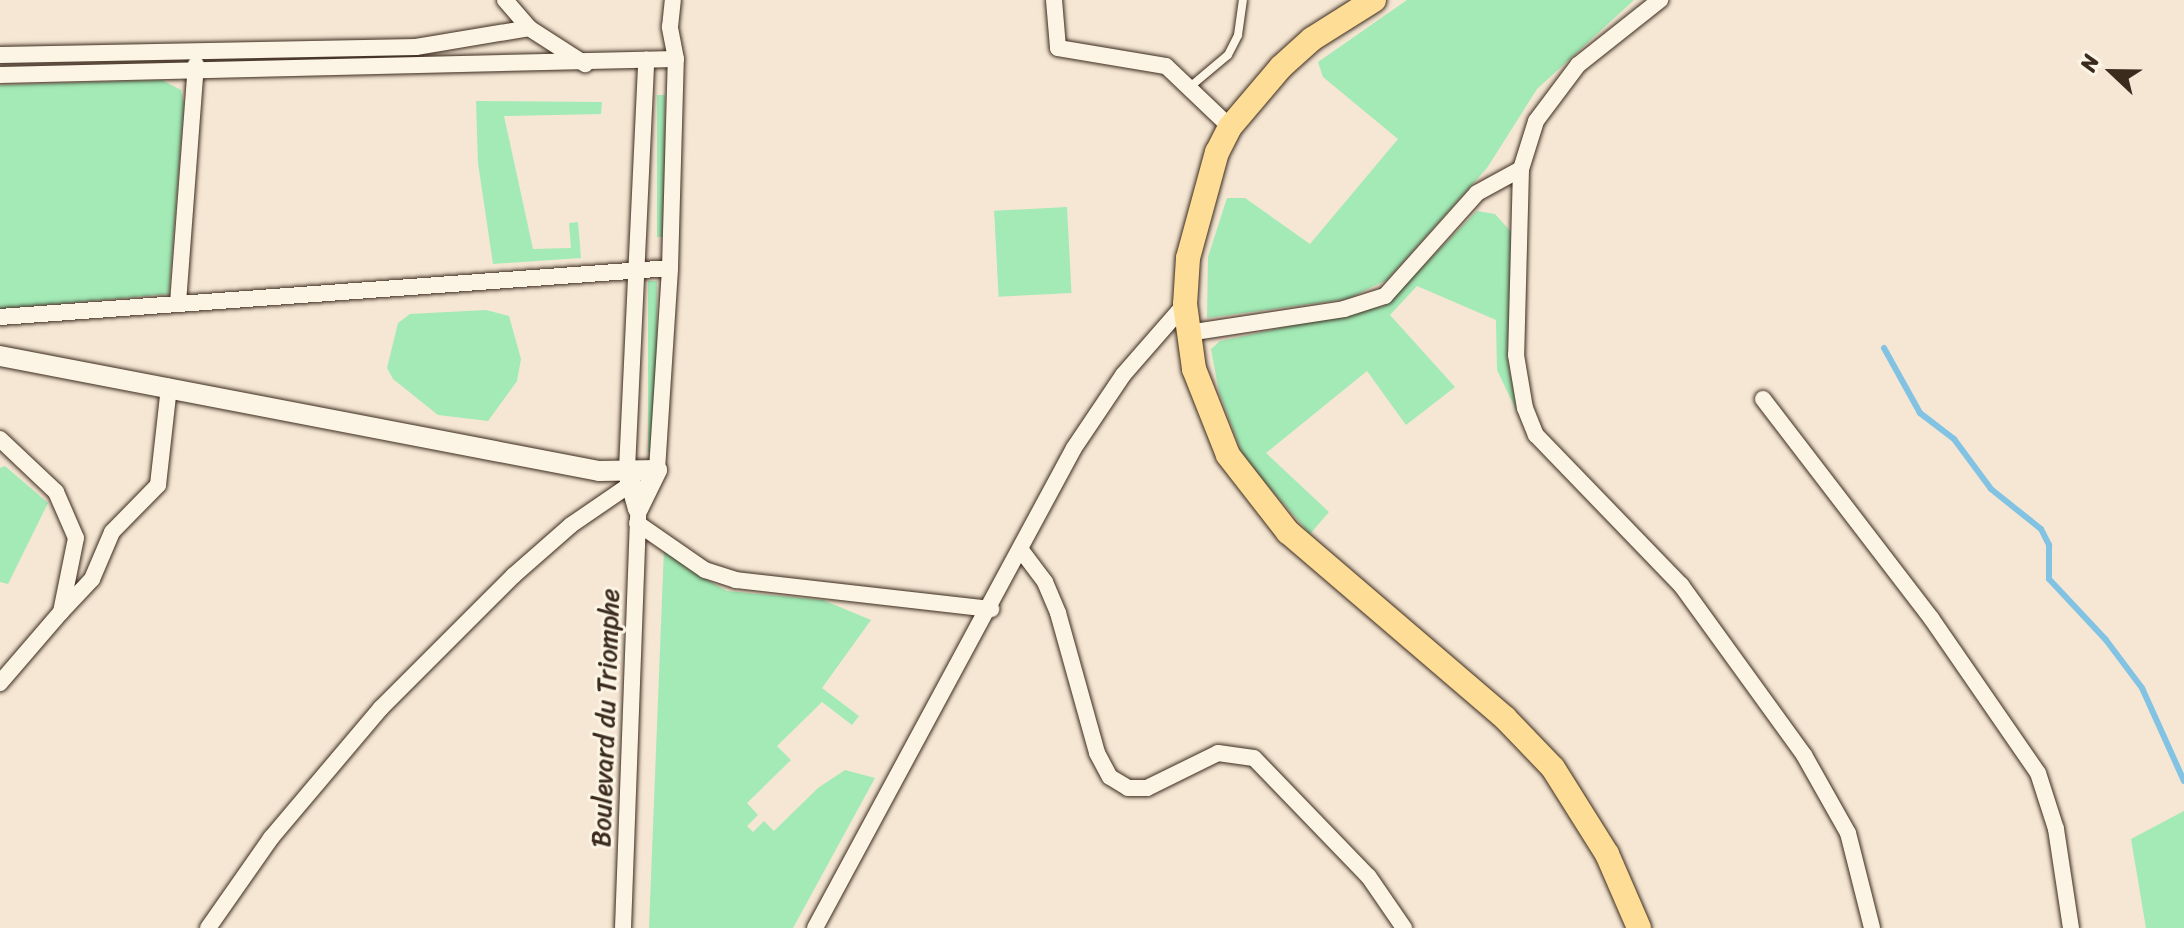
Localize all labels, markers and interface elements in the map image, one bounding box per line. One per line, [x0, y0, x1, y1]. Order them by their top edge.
north arrow [2072, 32, 2152, 112]
text: N [2068, 48, 2110, 77]
street label: Boulevard du Triomphe [586, 589, 626, 847]

